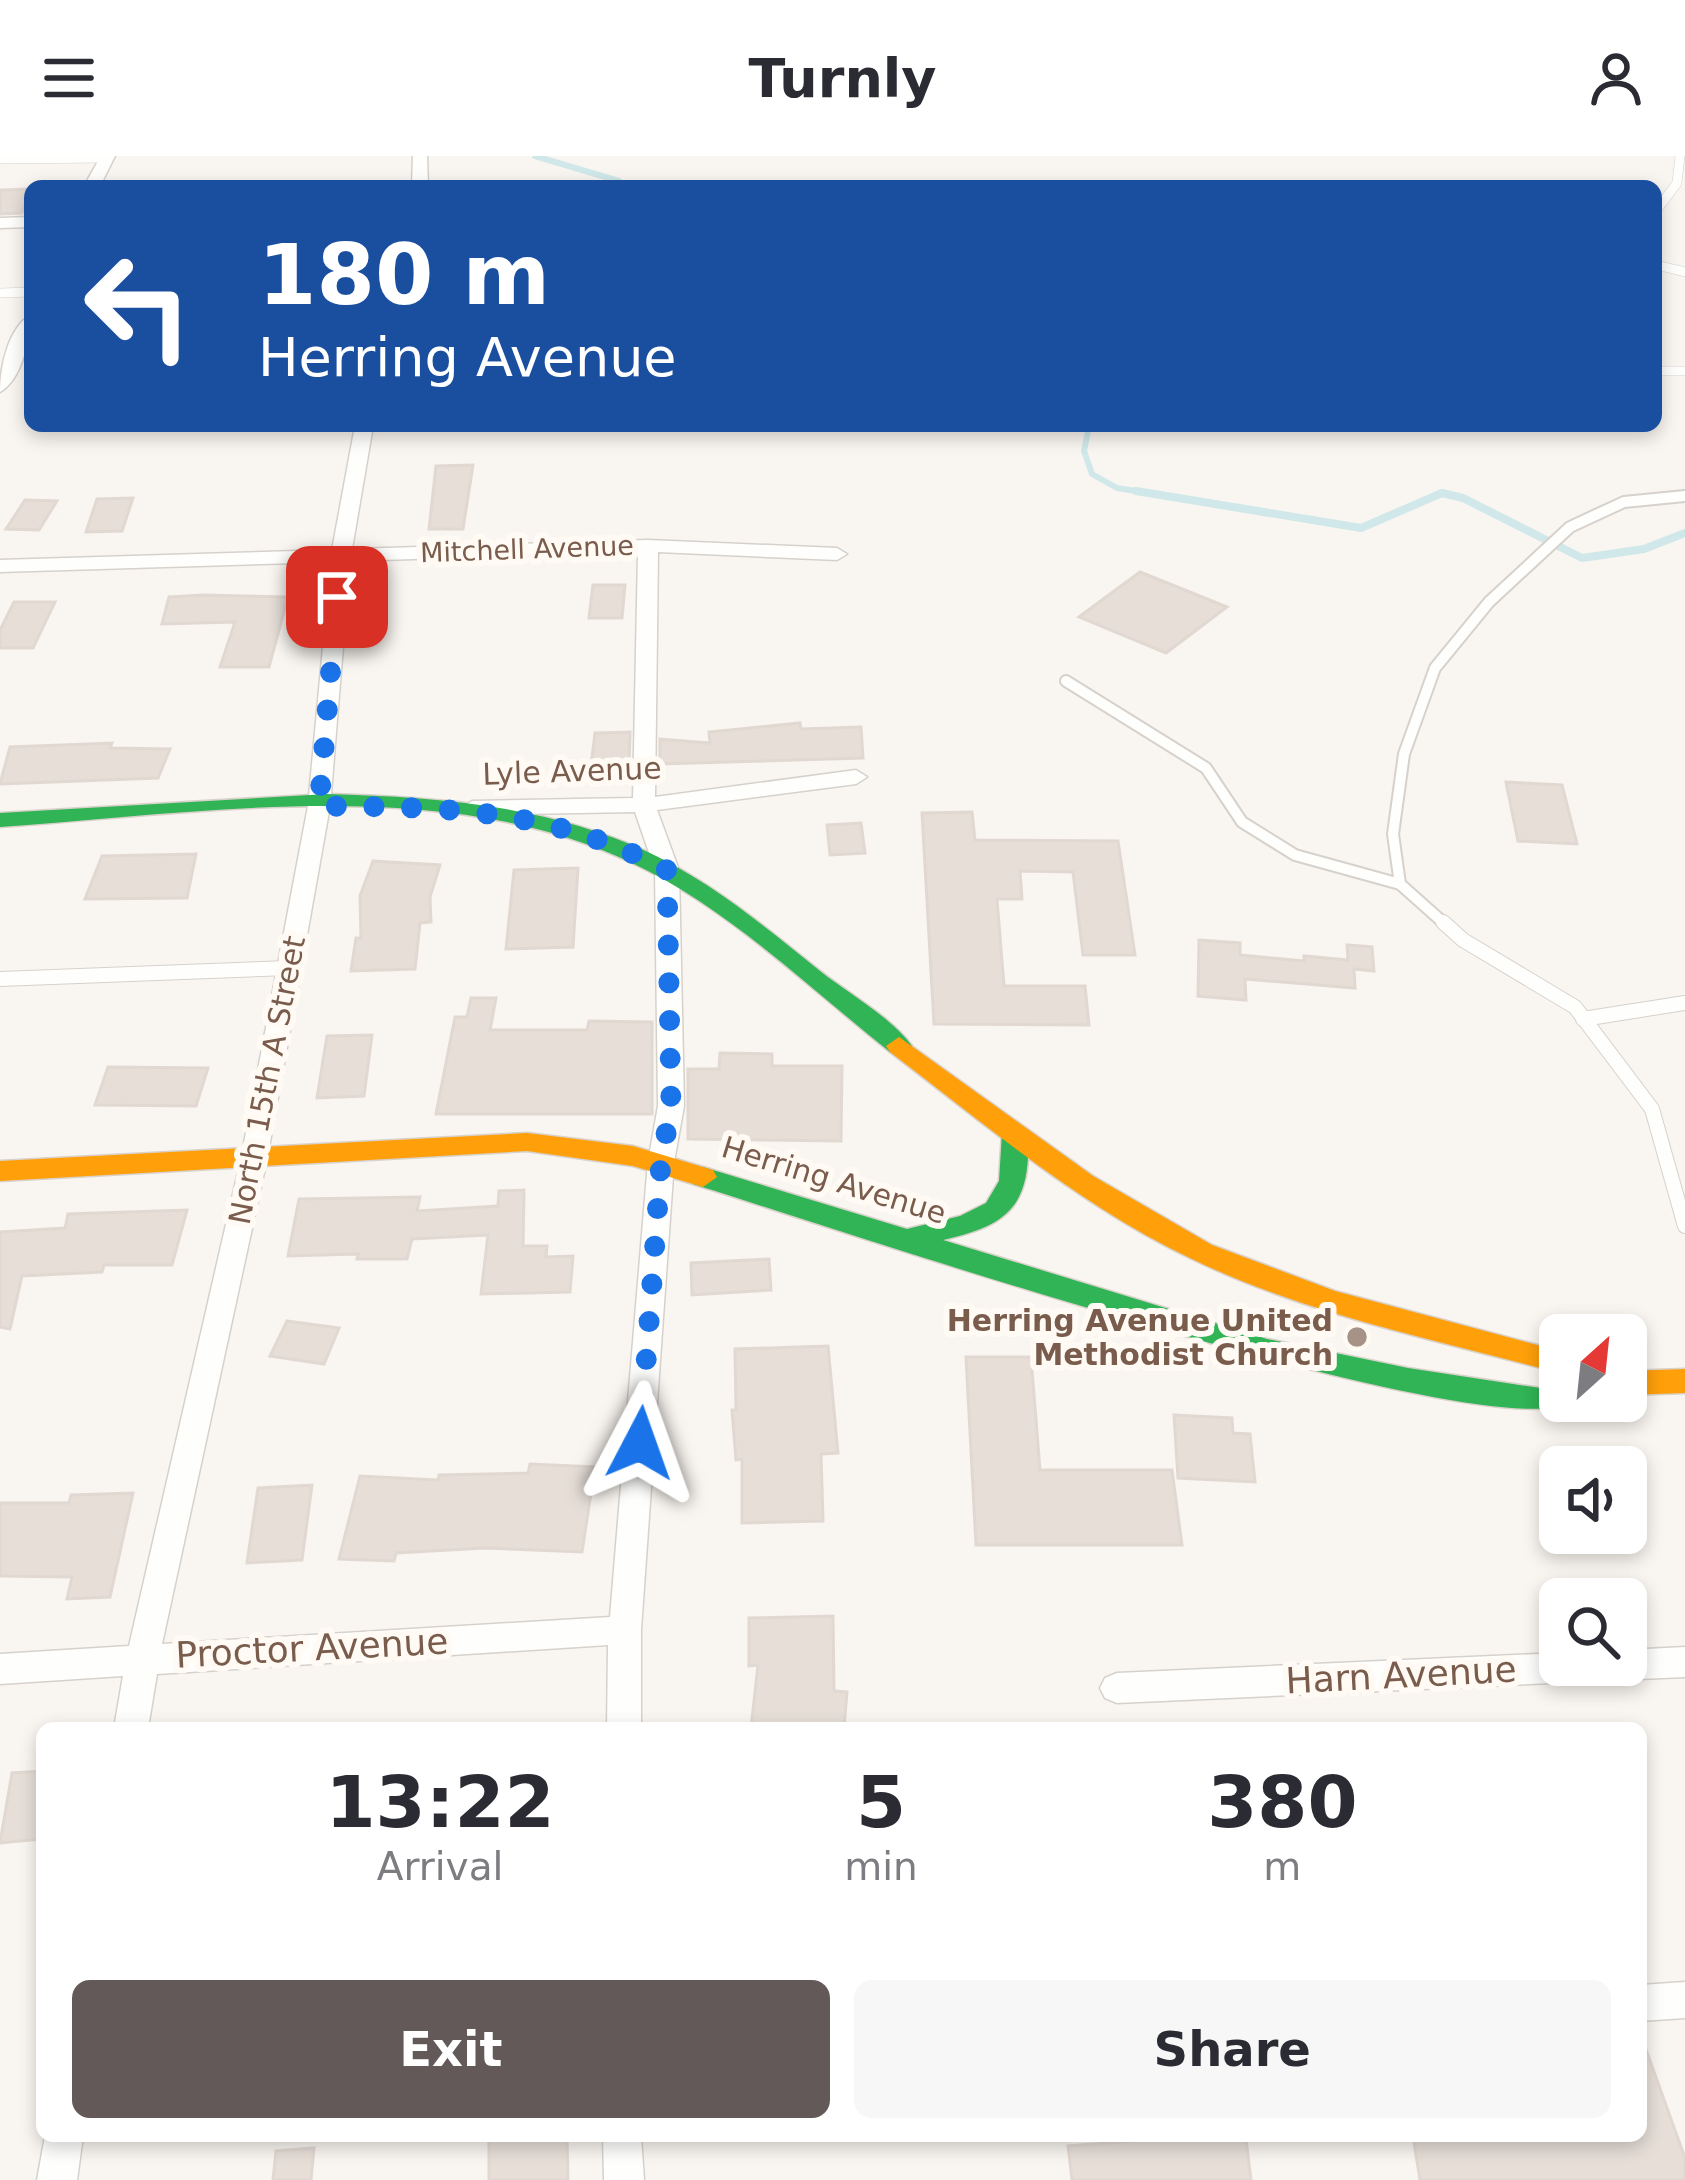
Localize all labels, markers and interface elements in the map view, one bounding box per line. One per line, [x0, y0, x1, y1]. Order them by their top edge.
icon: menu [36, 45, 102, 111]
icon: person [1583, 45, 1649, 111]
text: Turnly [748, 47, 937, 110]
text: 180 m [258, 226, 550, 324]
icon: left [60, 228, 216, 384]
text: Herring Avenue [258, 326, 677, 389]
street label: Mitchell Avenue [420, 530, 634, 568]
pin [286, 546, 388, 648]
icon: arrive [304, 564, 370, 630]
street label: Lyle Avenue [482, 750, 662, 792]
street label: North 15th A Street [222, 933, 312, 1227]
street label: Herring Avenue [718, 1129, 950, 1231]
place label: Herring Avenue United Methodist Church [947, 1303, 1333, 1372]
north arrow [1539, 1314, 1647, 1422]
map controls [1539, 1314, 1647, 1686]
marker: Herring Avenue United Methodist Church [1344, 1324, 1370, 1350]
position arrow [577, 1380, 703, 1506]
button: sound [1539, 1446, 1647, 1554]
button: search [1539, 1578, 1647, 1686]
street label: Proctor Avenue [175, 1620, 449, 1676]
street label: Harn Avenue [1284, 1648, 1518, 1702]
text: 13:22 [325, 1760, 555, 1844]
text: 5 [856, 1760, 906, 1844]
text: 380 [1207, 1760, 1357, 1844]
text: Arrival [377, 1844, 503, 1889]
text: min [844, 1844, 918, 1889]
text: m [1263, 1844, 1301, 1889]
button: Exit [72, 1980, 830, 2118]
button: Share [854, 1980, 1611, 2118]

